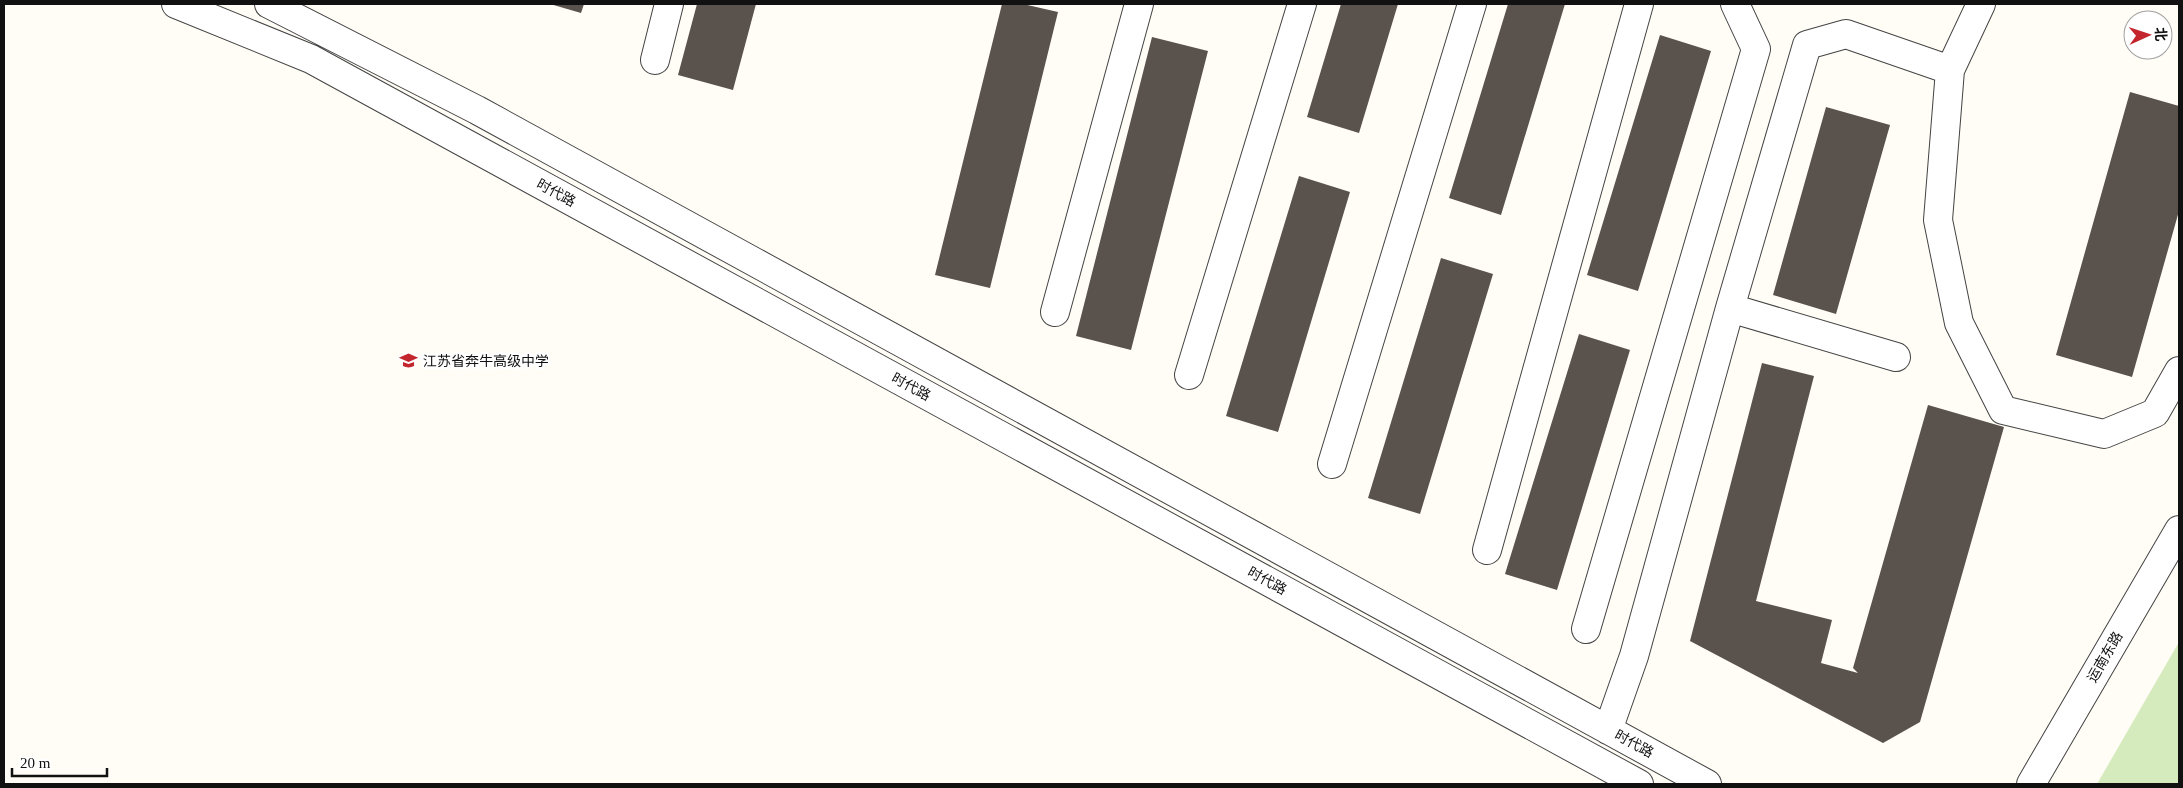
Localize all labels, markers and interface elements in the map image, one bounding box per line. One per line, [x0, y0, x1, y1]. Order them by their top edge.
north arrow [2123, 10, 2173, 60]
text: 北 [2153, 27, 2168, 42]
street label: 时代路 [534, 175, 578, 210]
school or university icon: 江苏省奔牛高级中学 [399, 351, 419, 371]
place label: 江苏省奔牛高级中学 [423, 354, 549, 369]
street label: 时代路 [889, 369, 933, 404]
street label: 时代路 [1245, 563, 1289, 598]
street label: 运南东路 [2085, 629, 2125, 685]
street label: 时代路 [1612, 726, 1656, 761]
scale bar [12, 746, 108, 778]
text: 20 m [20, 755, 51, 771]

